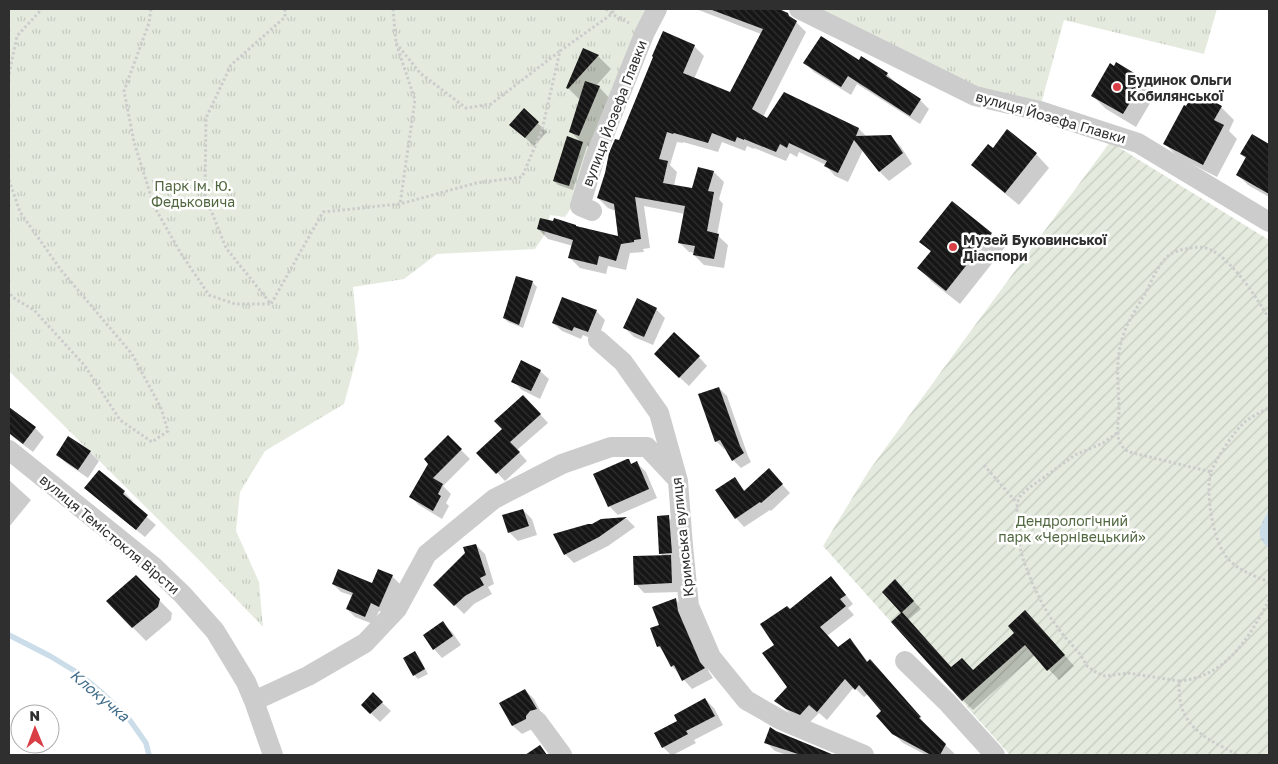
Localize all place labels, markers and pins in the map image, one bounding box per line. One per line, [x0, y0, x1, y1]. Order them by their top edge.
place label: Будинок Ольги Кобилянської [1127, 71, 1232, 104]
marker: Будинок Ольги Кобилянської [1111, 81, 1123, 93]
place label: Музей Буковинської Діаспори [963, 231, 1108, 264]
marker: Музей Буковинської Діаспори [947, 241, 959, 253]

